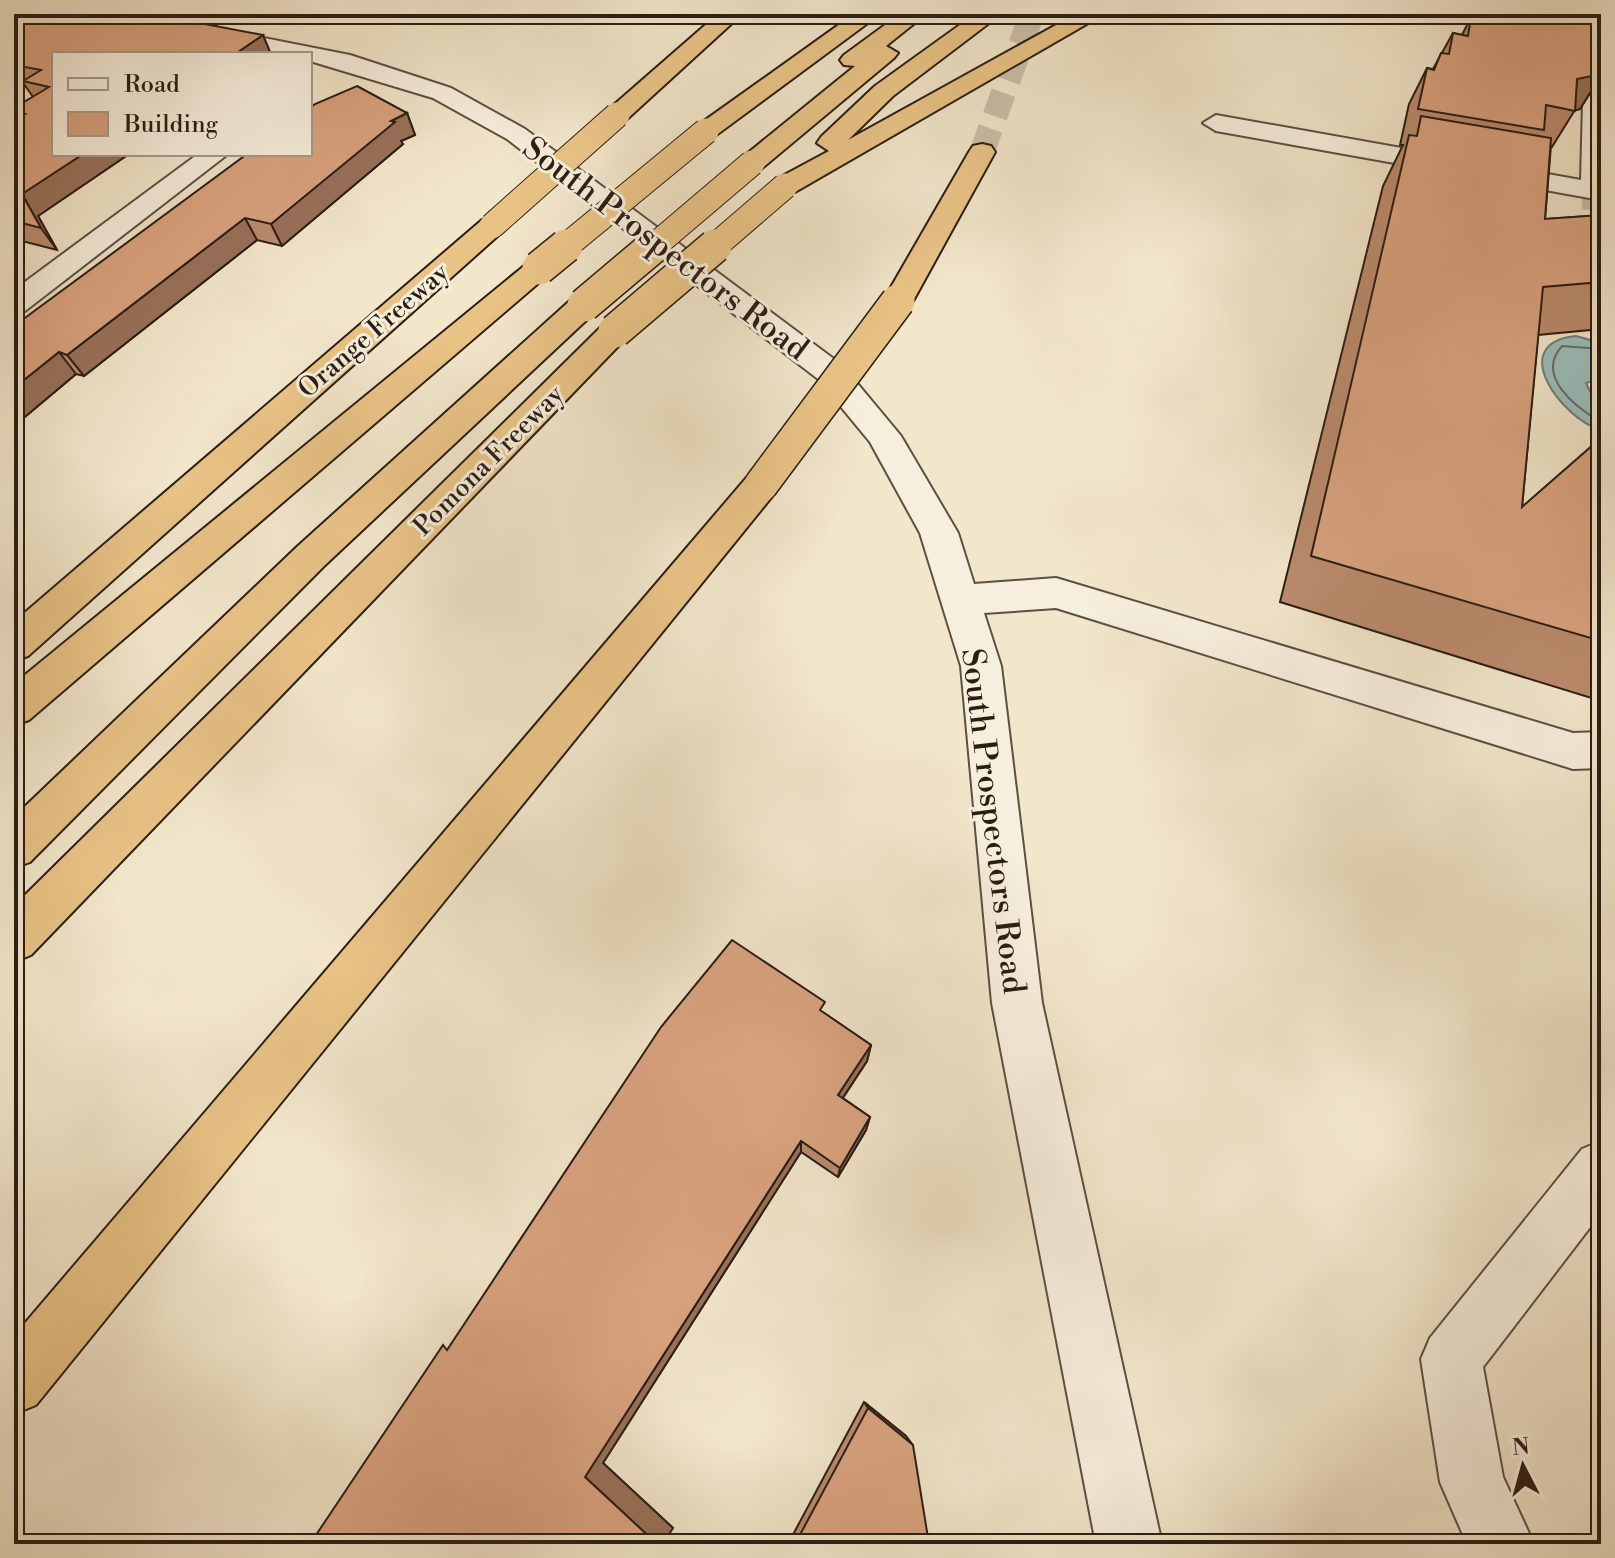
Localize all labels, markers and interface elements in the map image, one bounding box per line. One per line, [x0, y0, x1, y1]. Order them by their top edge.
legend [52, 52, 312, 156]
text: Road [124, 70, 180, 100]
text: Building [123, 110, 218, 140]
street label: South Prospectors Road [515, 128, 816, 369]
street label: Orange Freeway [292, 256, 456, 405]
street label: Pomona Freeway [407, 379, 571, 543]
street label: South Prospectors Road [952, 646, 1034, 996]
north arrow [1483, 1426, 1563, 1506]
text: N [1511, 1433, 1532, 1462]

